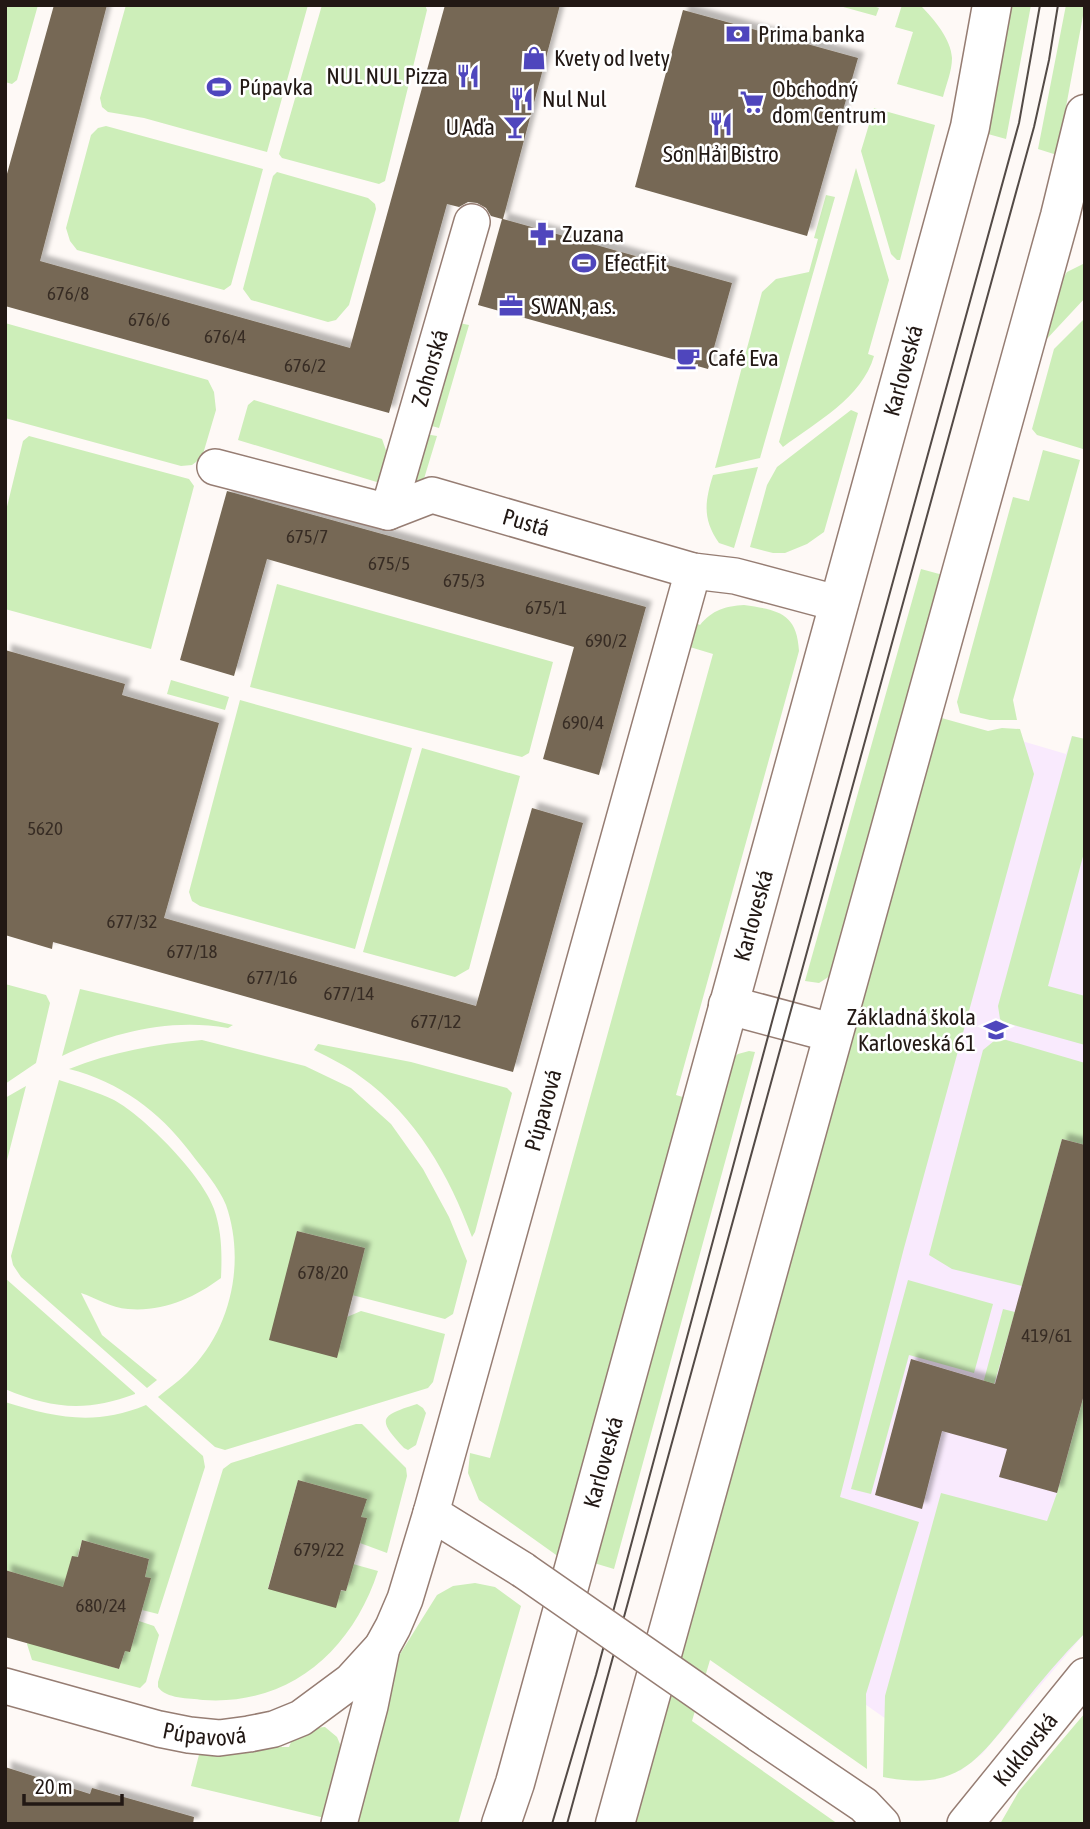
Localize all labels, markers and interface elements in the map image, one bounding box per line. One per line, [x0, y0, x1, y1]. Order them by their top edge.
bank icon: Prima banka [724, 20, 752, 48]
place label: Prima banka [758, 21, 865, 47]
shop icon: Kvety od Ivety [520, 44, 548, 72]
place label: Kvety od Ivety [554, 45, 670, 71]
restaurant icon: NUL NUL Pizza [454, 62, 482, 90]
place label: NUL NUL Pizza [326, 63, 448, 89]
sports icon: Púpavka [205, 73, 233, 101]
place label: Púpavka [239, 74, 313, 100]
place label: Obchodný dom Centrum [772, 76, 886, 128]
restaurant icon: Nul Nul [508, 85, 536, 113]
place label: Nul Nul [542, 86, 607, 112]
supermarket icon: Obchodný dom Centrum [738, 88, 766, 116]
restaurant icon: Sơn Hải Bistro [707, 110, 735, 138]
bar icon: U Aďa [501, 113, 529, 141]
place label: U Aďa [445, 114, 495, 140]
place label: Sơn Hải Bistro [663, 141, 779, 167]
pharmacy icon: Zuzana [528, 220, 556, 248]
place label: Zuzana [562, 221, 624, 247]
sports icon: EfectFit [570, 249, 598, 277]
place label: EfectFit [604, 250, 667, 276]
house number: 676/8 [47, 282, 89, 304]
office icon: SWAN, a.s. [497, 292, 525, 320]
place label: SWAN, a.s. [531, 293, 616, 319]
house number: 676/6 [128, 308, 170, 330]
street label: Karloveská [878, 322, 928, 419]
house number: 676/4 [204, 325, 246, 347]
street label: Zohorská [406, 326, 453, 409]
cafe icon: Café Eva [674, 344, 702, 372]
place label: Café Eva [708, 345, 779, 371]
house number: 676/2 [284, 354, 326, 376]
street label: Pustá [500, 503, 553, 542]
house number: 675/7 [286, 525, 328, 547]
house number: 675/5 [368, 552, 410, 574]
house number: 675/3 [443, 569, 485, 591]
house number: 675/1 [525, 596, 567, 618]
house number: 690/2 [585, 629, 627, 651]
house number: 690/4 [562, 711, 604, 733]
house number: 5620 [27, 817, 63, 839]
street label: Karloveská [728, 867, 778, 964]
house number: 677/32 [106, 910, 158, 932]
house number: 677/18 [166, 940, 218, 962]
house number: 677/16 [246, 966, 298, 988]
house number: 677/14 [323, 982, 375, 1004]
place label: Základná škola Karloveská 61 [847, 1004, 976, 1056]
house number: 677/12 [410, 1010, 462, 1032]
school or university icon: Základná škola Karloveská 61 [982, 1016, 1010, 1044]
street label: Púpavová [519, 1066, 567, 1154]
house number: 678/20 [297, 1261, 349, 1283]
house number: 419/61 [1021, 1324, 1073, 1346]
street label: Karloveská [578, 1414, 628, 1511]
house number: 679/22 [293, 1538, 345, 1560]
house number: 680/24 [75, 1594, 127, 1616]
street label: Kuklovská [988, 1707, 1063, 1791]
street label: Púpavová [161, 1717, 248, 1751]
scale bar [24, 1762, 122, 1806]
text: 20 m [35, 1774, 73, 1798]

